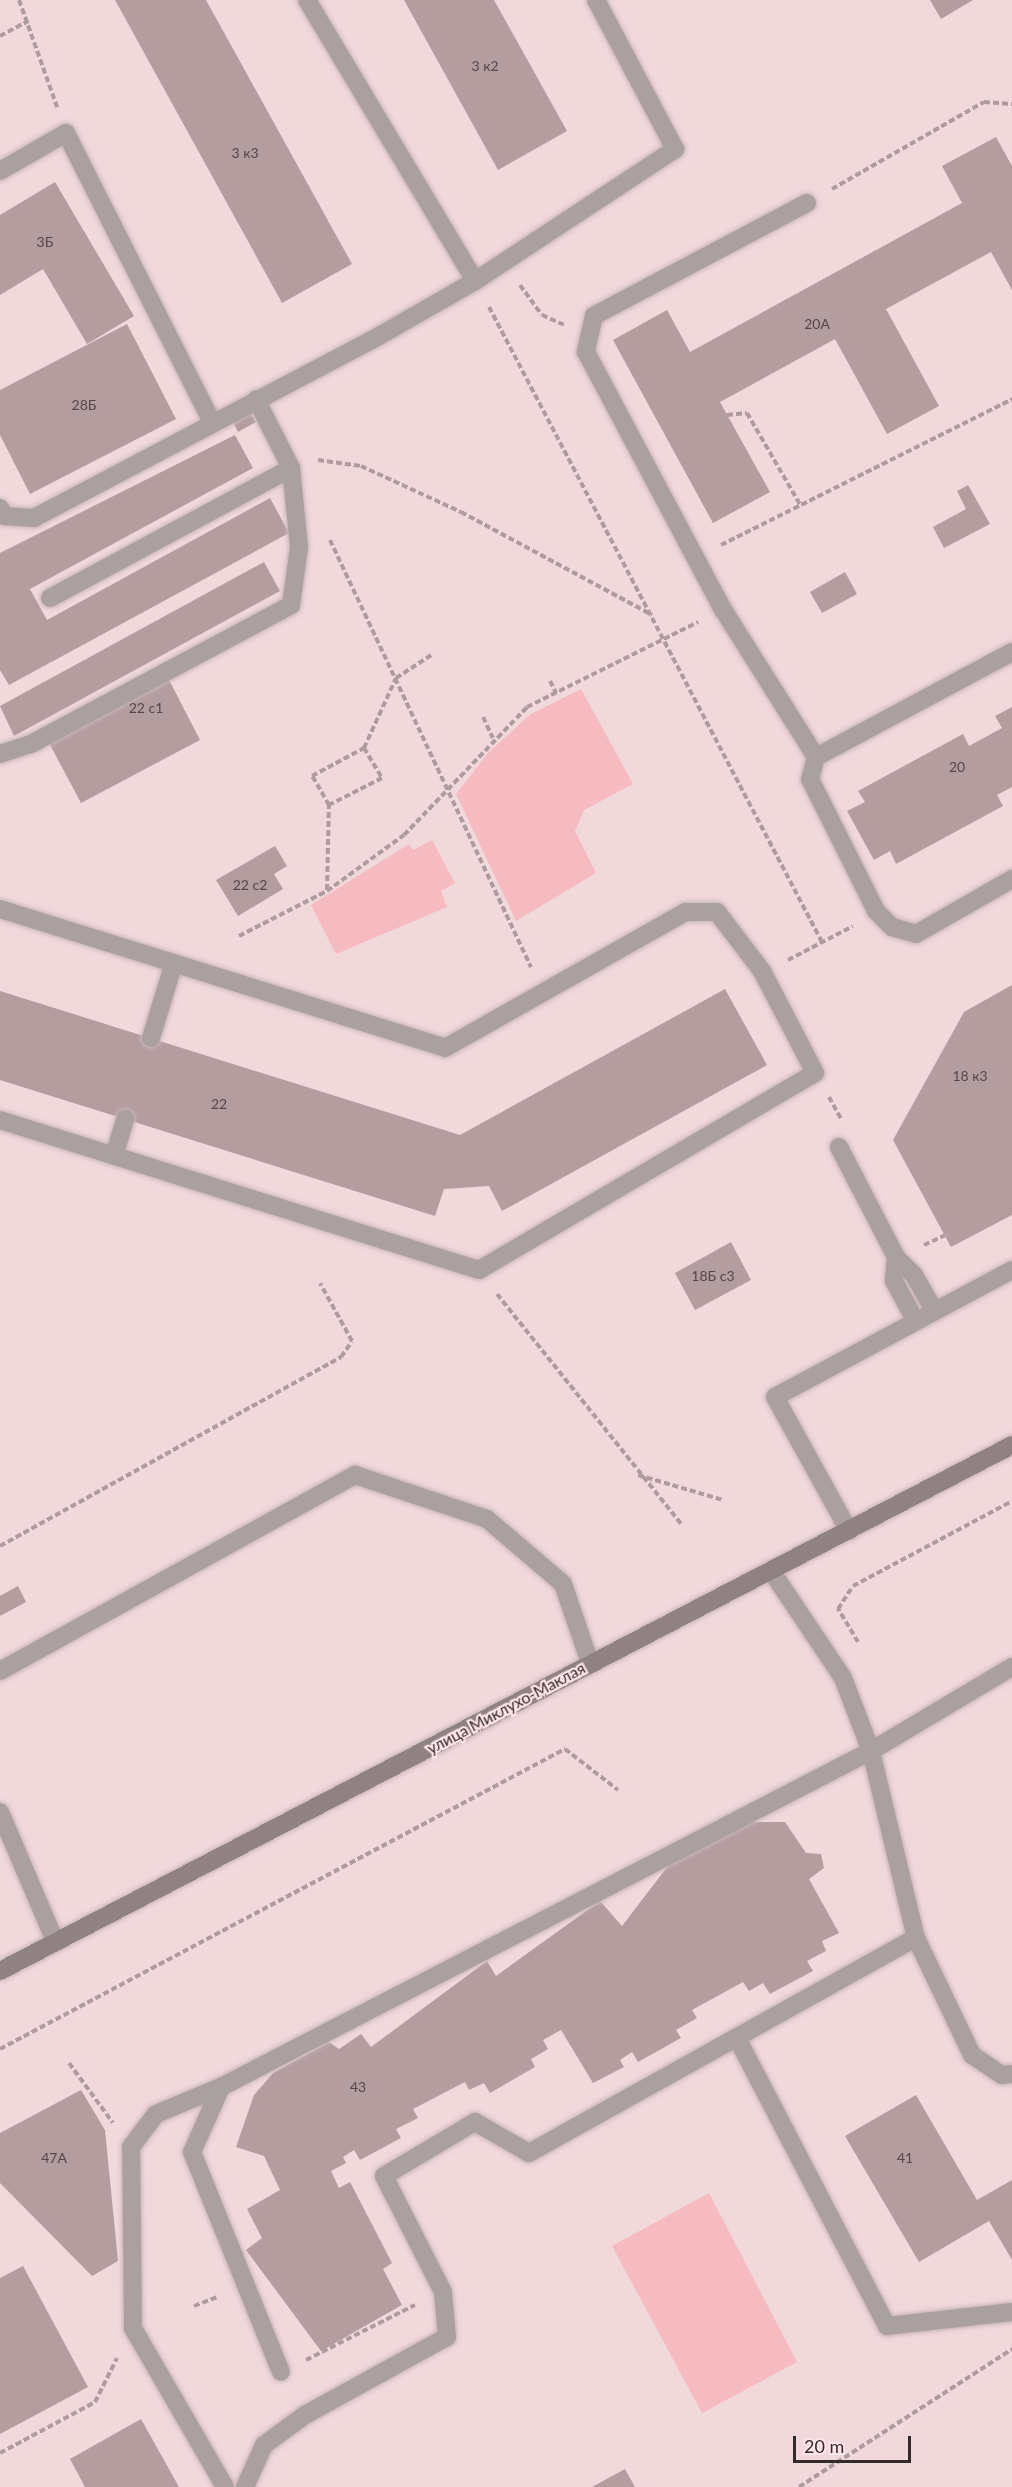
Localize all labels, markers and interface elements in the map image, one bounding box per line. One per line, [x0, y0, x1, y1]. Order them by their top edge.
house number: 3 к2 [471, 58, 499, 74]
house number: 3 к3 [231, 145, 259, 161]
house number: 3Б [37, 234, 53, 250]
house number: 20А [804, 316, 830, 332]
house number: 28Б [72, 397, 96, 413]
house number: 22 с1 [129, 700, 163, 716]
house number: 20 [949, 759, 965, 775]
house number: 22 с2 [233, 877, 267, 893]
house number: 18 к3 [952, 1068, 988, 1084]
house number: 22 [211, 1096, 227, 1112]
house number: 18Б с3 [691, 1268, 735, 1284]
street label: улица Миклухо-Маклая [424, 1658, 588, 1758]
house number: 43 [350, 2079, 366, 2095]
house number: 47А [41, 2150, 67, 2166]
house number: 41 [897, 2150, 913, 2166]
scale bar [796, 2424, 914, 2462]
text: 20 m [804, 2435, 844, 2457]

